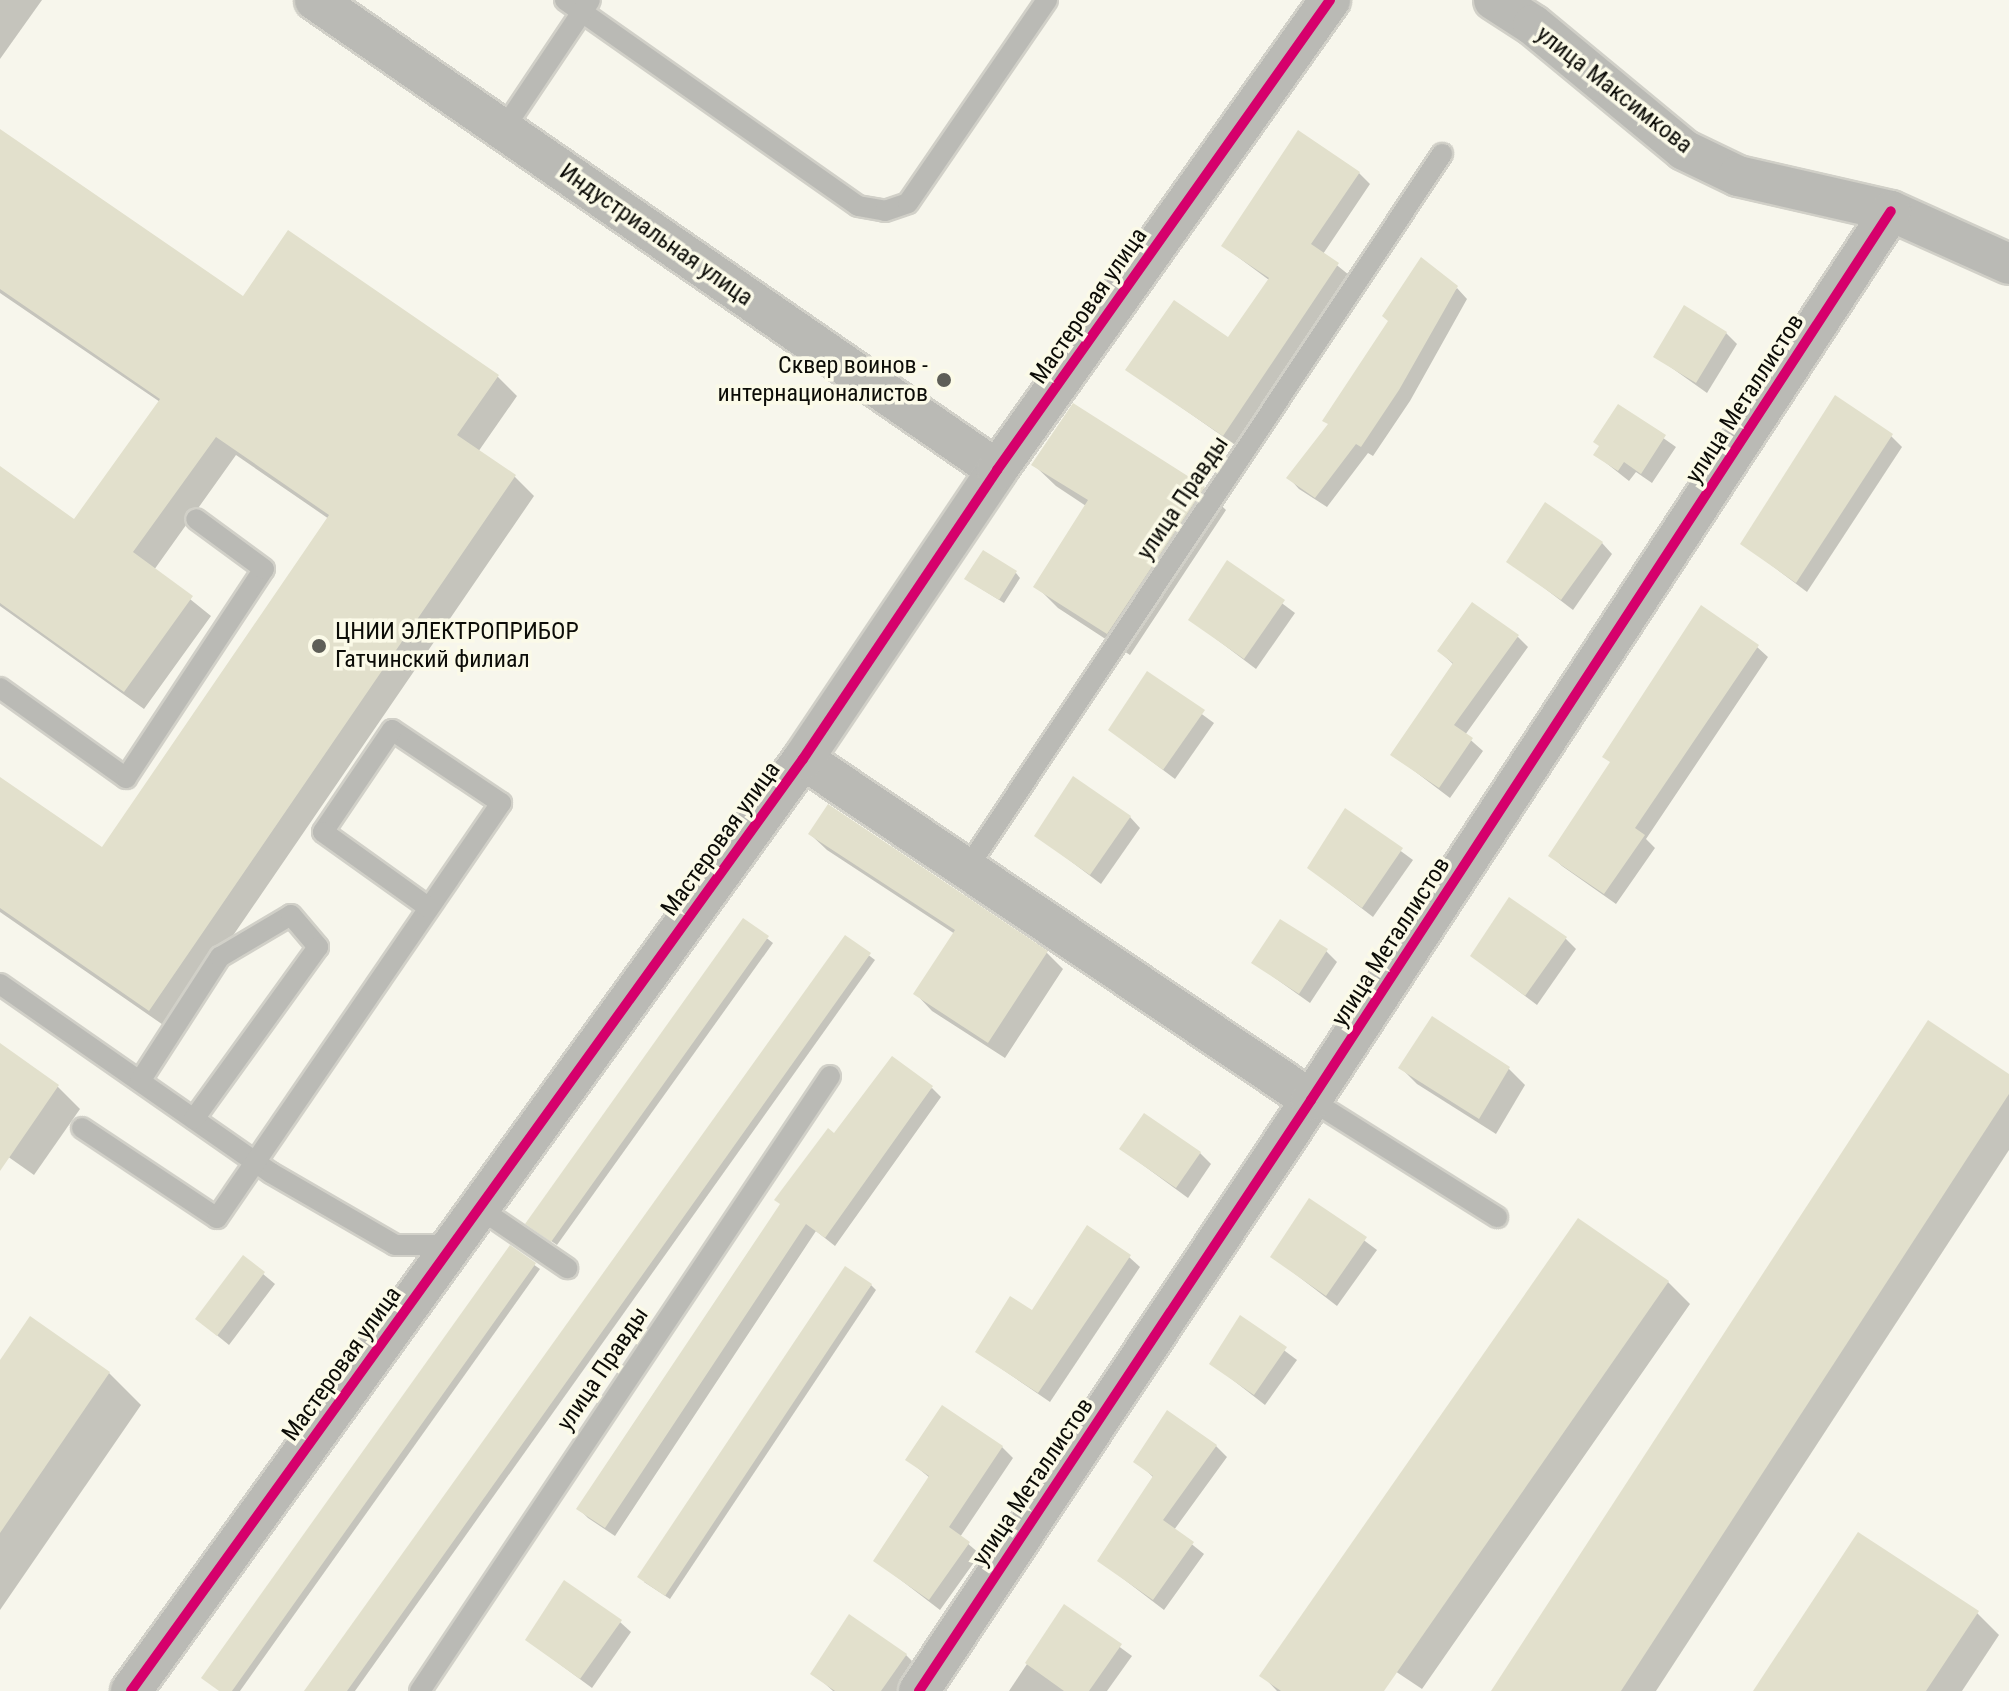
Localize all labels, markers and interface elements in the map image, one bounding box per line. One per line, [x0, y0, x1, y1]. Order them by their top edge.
street label: улица Максимкова [1530, 20, 1698, 160]
street label: Индустриальная улица [554, 157, 758, 313]
street label: Мастеровая улица [1024, 222, 1154, 390]
street label: улица Металлистов [1680, 309, 1810, 489]
place label: Сквер воинов - интернационалистов [718, 352, 928, 408]
marker: Сквер воинов - интернационалистов [935, 371, 953, 389]
street label: улица Правды [1131, 431, 1235, 565]
place label: ЦНИИ ЭЛЕКТРОПРИБОР Гатчинский филиал [335, 618, 579, 674]
marker: ЦНИИ ЭЛЕКТРОПРИБОР Гатчинский филиал [310, 637, 328, 655]
street label: Мастеровая улица [655, 756, 787, 922]
street label: улица Металлистов [1326, 852, 1456, 1032]
street label: Мастеровая улица [276, 1281, 408, 1447]
street label: улица Правды [551, 1302, 655, 1436]
street label: улица Металлистов [966, 1393, 1100, 1571]

